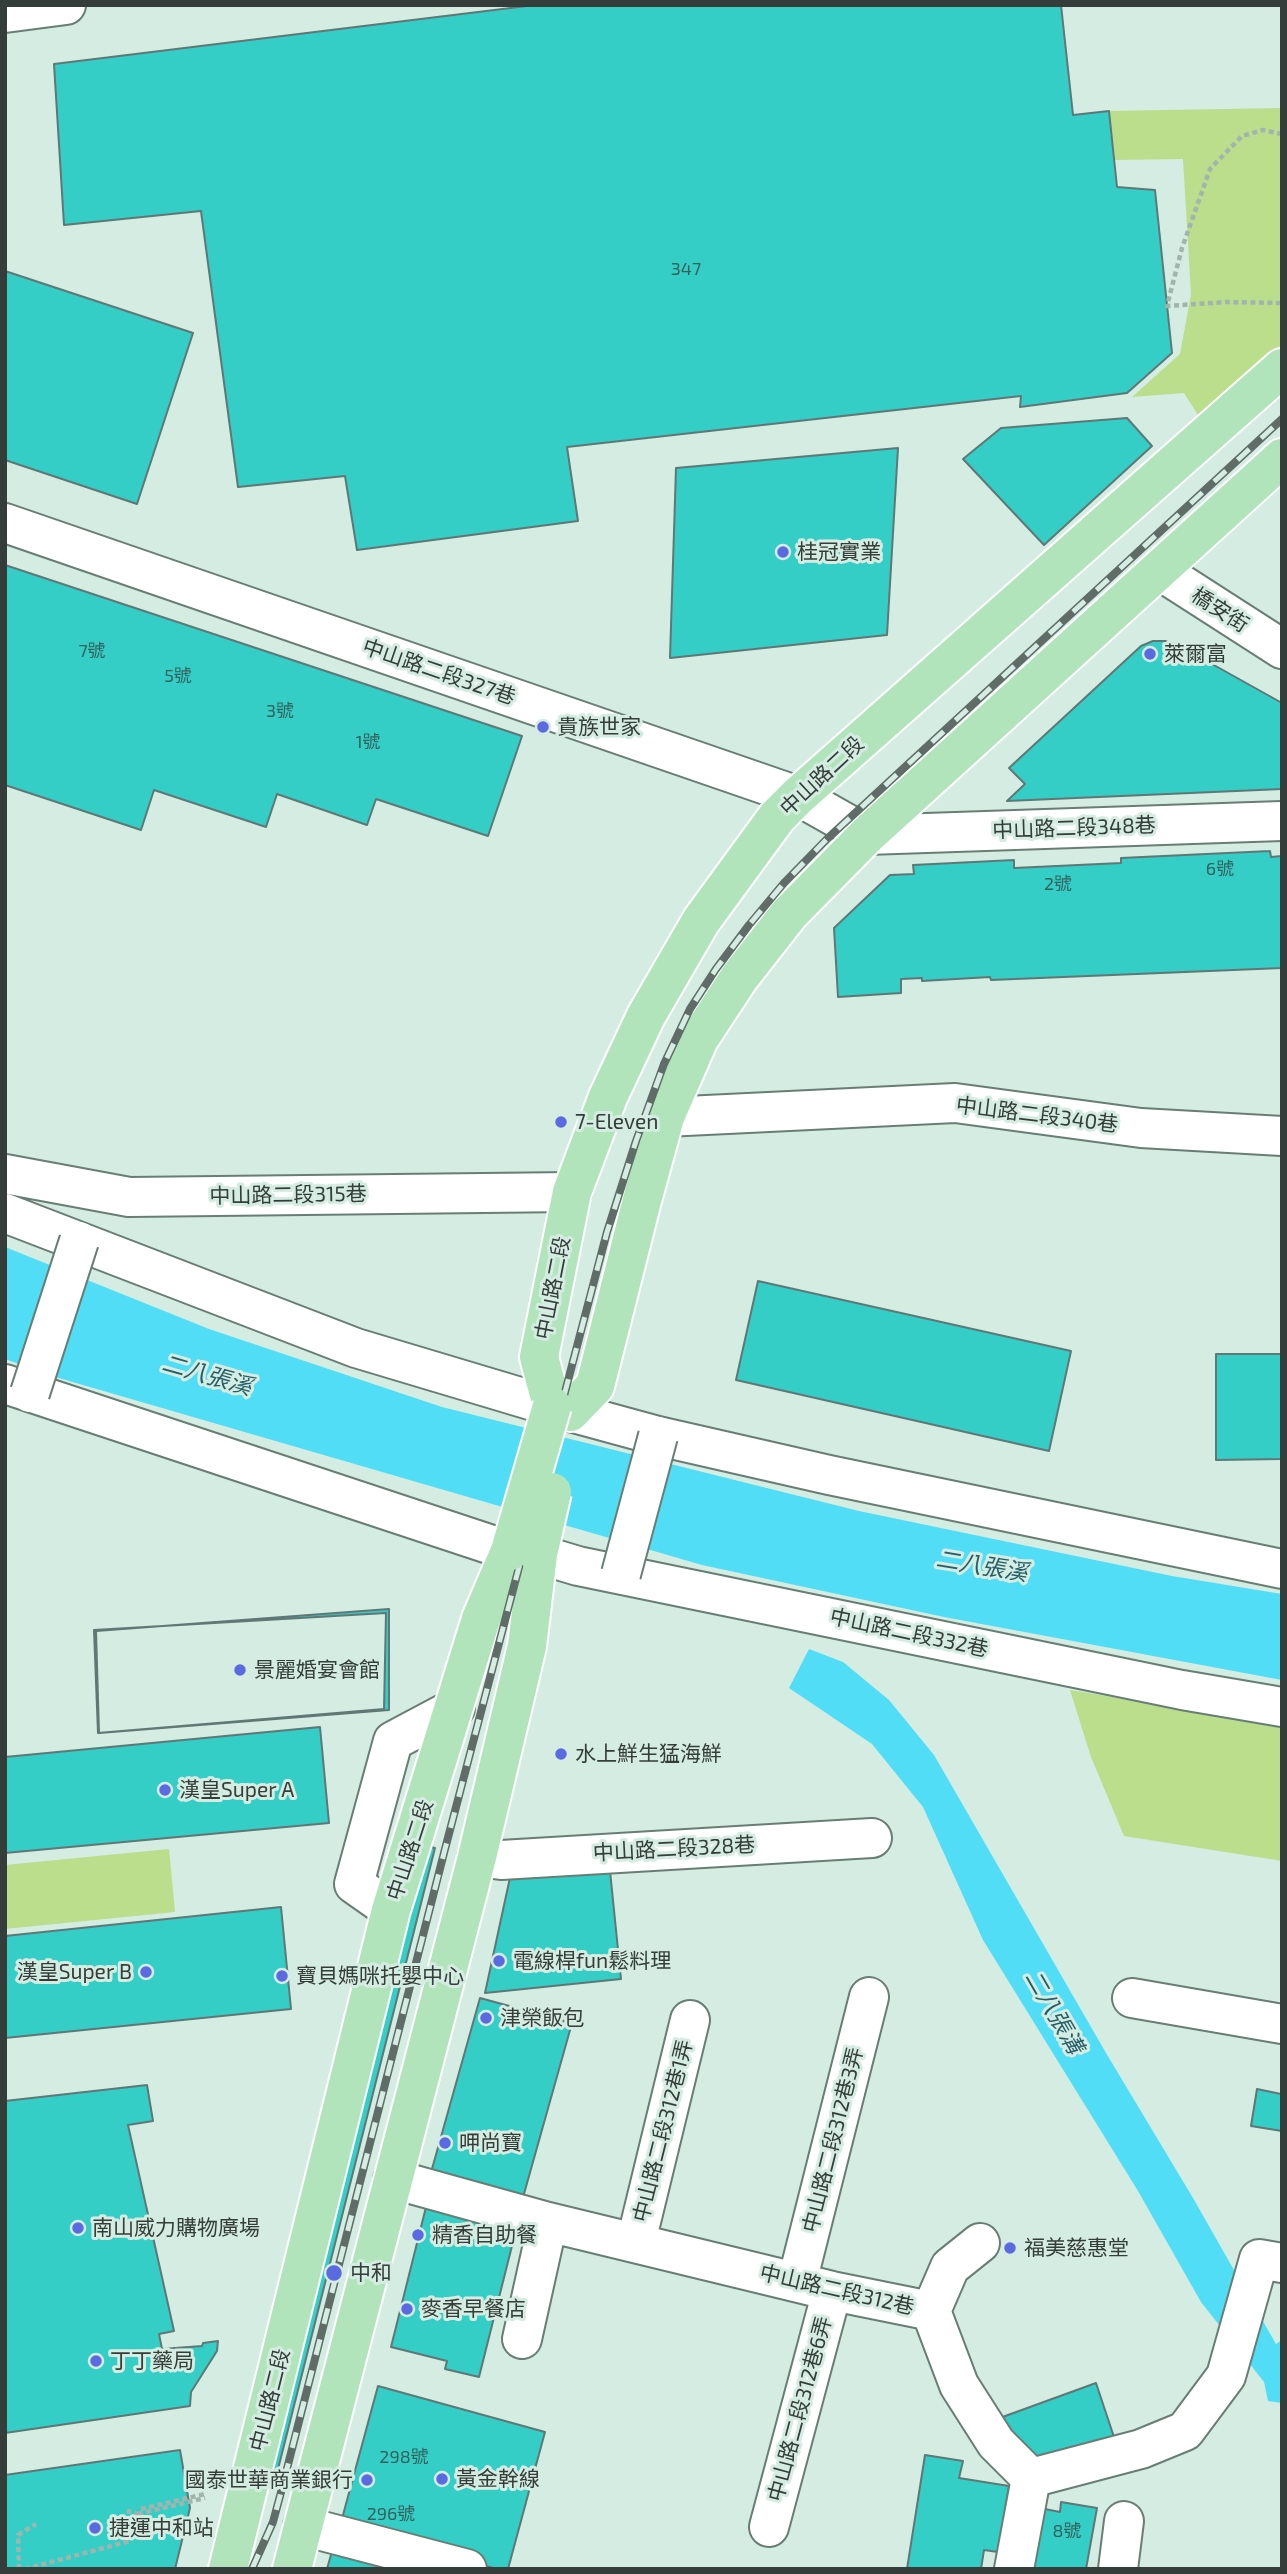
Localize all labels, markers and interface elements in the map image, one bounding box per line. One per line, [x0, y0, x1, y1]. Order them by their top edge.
house number: 347 [671, 258, 701, 280]
place label: 桂冠實業 [797, 539, 881, 565]
marker: 桂冠實業 [775, 544, 791, 560]
street label: 橋安街 [1187, 582, 1253, 638]
street label: 中山路二段327巷 [359, 634, 519, 710]
house number: 7號 [78, 640, 106, 662]
place label: 萊爾富 [1164, 641, 1227, 667]
marker: 萊爾富 [1142, 646, 1158, 662]
house number: 5號 [164, 665, 192, 687]
house number: 3號 [266, 700, 294, 722]
place label: 貴族世家 [557, 714, 641, 740]
marker: 貴族世家 [535, 719, 551, 735]
house number: 1號 [355, 731, 381, 753]
street label: 中山路二段 [775, 731, 869, 821]
street label: 中山路二段348巷 [992, 813, 1156, 843]
house number: 6號 [1206, 858, 1234, 880]
house number: 2號 [1044, 873, 1072, 895]
street label: 中山路二段340巷 [954, 1093, 1120, 1137]
place label: 7-Eleven [575, 1109, 658, 1135]
marker: 7-Eleven [553, 1114, 569, 1130]
street label: 中山路二段315巷 [209, 1181, 367, 1209]
street label: 中山路二段 [531, 1234, 575, 1342]
water label: 二八張溪 [159, 1349, 255, 1401]
water label: 二八張溪 [934, 1545, 1030, 1587]
street label: 中山路二段332巷 [828, 1604, 990, 1662]
place label: 景麗婚宴會館 [254, 1657, 380, 1683]
marker: 景麗婚宴會館 [232, 1662, 248, 1678]
place label: 水上鮮生猛海鮮 [575, 1741, 722, 1767]
marker: 水上鮮生猛海鮮 [553, 1746, 569, 1762]
place label: 漢皇Super A [179, 1777, 294, 1803]
marker: 漢皇Super A [157, 1782, 173, 1798]
street label: 中山路二段 [382, 1796, 438, 1904]
street label: 中山路二段328巷 [592, 1832, 756, 1866]
place label: 電線桿fun鬆料理 [513, 1948, 671, 1974]
marker: 電線桿fun鬆料理 [491, 1953, 507, 1969]
place label: 漢皇Super B [17, 1959, 132, 1985]
place label: 寶貝媽咪托嬰中心 [296, 1963, 464, 1989]
marker: 漢皇Super B [138, 1964, 154, 1980]
water label: 二八張溝 [1019, 1965, 1089, 2059]
marker: 寶貝媽咪托嬰中心 [274, 1968, 290, 1984]
place label: 津榮飯包 [500, 2005, 584, 2031]
marker: 津榮飯包 [478, 2010, 494, 2026]
street label: 中山路二段312巷1弄 [628, 2037, 698, 2225]
street label: 中山路二段312巷3弄 [798, 2045, 868, 2235]
place label: 呷尚寶 [459, 2130, 522, 2156]
marker: 呷尚寶 [437, 2135, 453, 2151]
place label: 南山威力購物廣場 [92, 2215, 260, 2241]
marker: 南山威力購物廣場 [70, 2220, 86, 2236]
place label: 精香自助餐 [432, 2222, 537, 2248]
marker: 精香自助餐 [410, 2227, 426, 2243]
place label: 福美慈惠堂 [1024, 2235, 1129, 2261]
marker: 福美慈惠堂 [1002, 2240, 1018, 2256]
place label: 中和 [350, 2260, 392, 2286]
street label: 中山路二段312巷 [757, 2260, 917, 2320]
marker: 中和 [324, 2263, 344, 2283]
place label: 麥香早餐店 [421, 2296, 526, 2322]
marker: 麥香早餐店 [399, 2301, 415, 2317]
street label: 中山路二段312巷6弄 [763, 2314, 837, 2504]
street label: 中山路二段 [245, 2346, 295, 2454]
place label: 丁丁藥局 [110, 2348, 194, 2374]
marker: 丁丁藥局 [88, 2353, 104, 2369]
house number: 298號 [379, 2446, 429, 2468]
place label: 黃金幹線 [456, 2466, 540, 2492]
place label: 國泰世華商業銀行 [185, 2467, 353, 2493]
marker: 黃金幹線 [434, 2471, 450, 2487]
marker: 國泰世華商業銀行 [359, 2472, 375, 2488]
house number: 296號 [367, 2503, 415, 2525]
place label: 捷運中和站 [109, 2515, 214, 2541]
marker: 捷運中和站 [87, 2520, 103, 2536]
house number: 8號 [1053, 2520, 1081, 2542]

